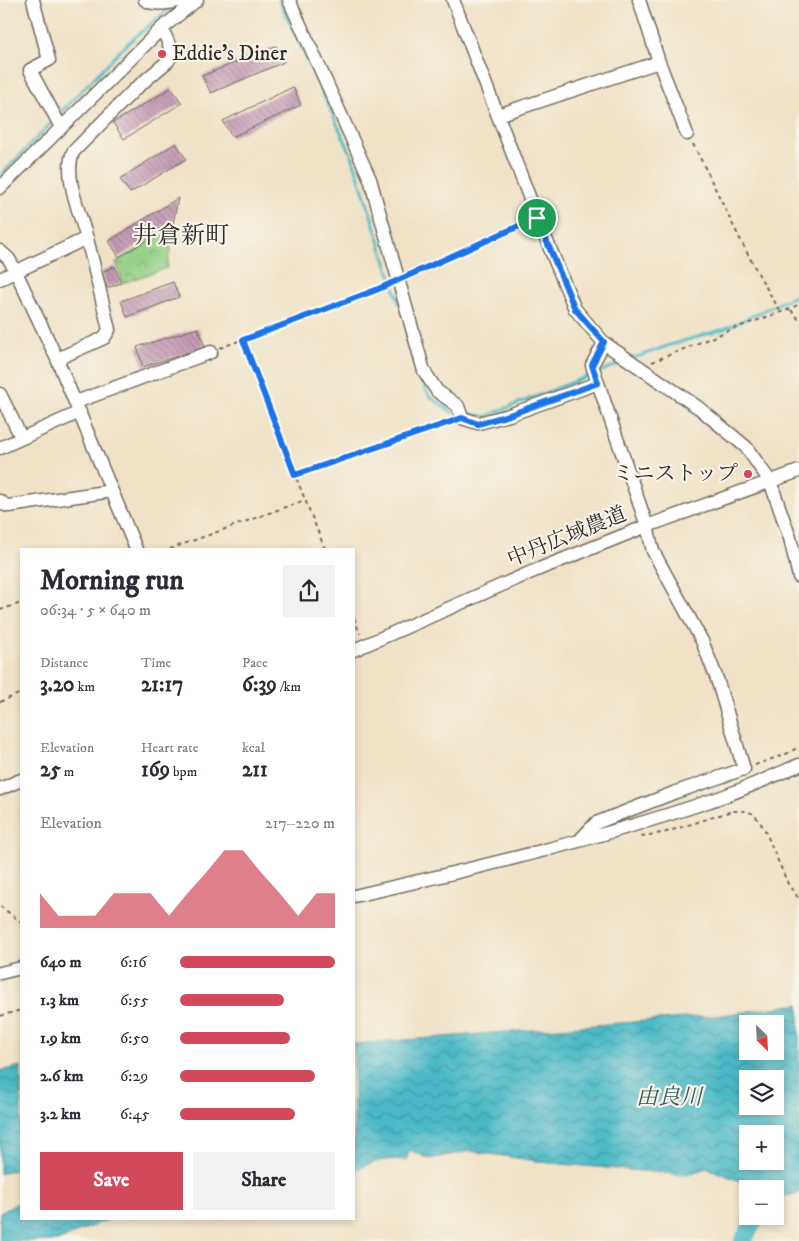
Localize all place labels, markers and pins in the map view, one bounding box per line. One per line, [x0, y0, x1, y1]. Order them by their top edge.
place label: Eddie's Diner [172, 41, 287, 67]
marker: Eddie's Diner [156, 48, 168, 60]
pin [516, 197, 558, 239]
place label: ミニストップ [613, 461, 738, 487]
marker: ミニストップ [742, 468, 754, 480]

